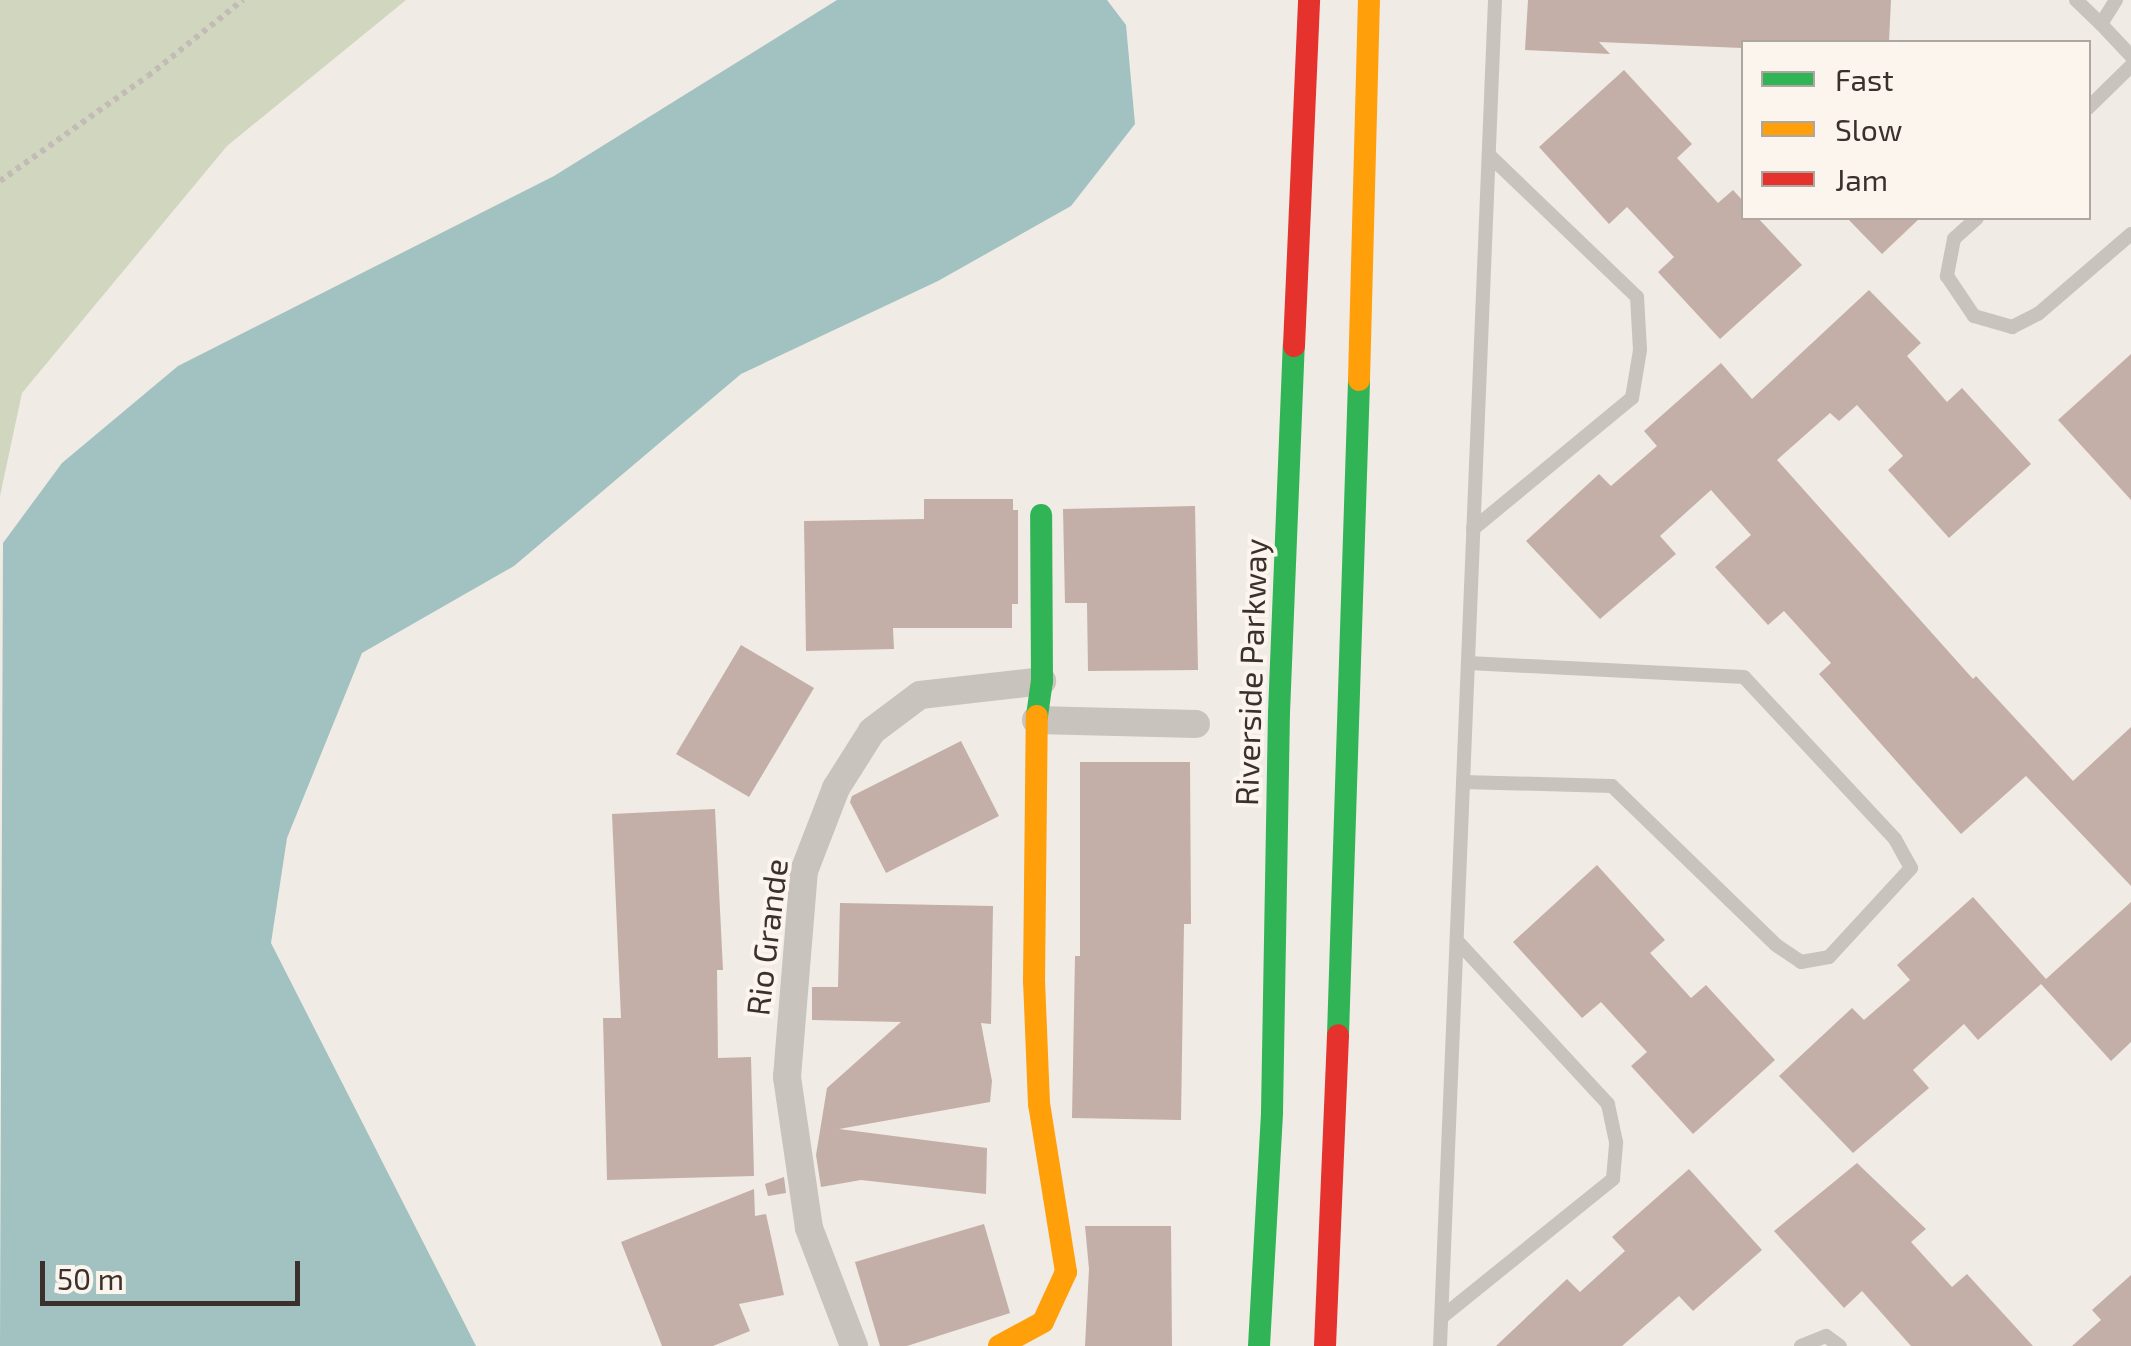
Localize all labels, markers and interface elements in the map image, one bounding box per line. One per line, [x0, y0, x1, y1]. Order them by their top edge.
legend [1741, 40, 2091, 220]
text: Fast [1835, 61, 1894, 97]
text: Slow [1835, 111, 1902, 147]
text: Jam [1835, 161, 1888, 197]
street label: Riverside Parkway [1226, 538, 1274, 806]
street label: Rio Grande [737, 856, 795, 1018]
scale bar [45, 1241, 305, 1303]
text: 50 m [57, 1260, 124, 1296]

